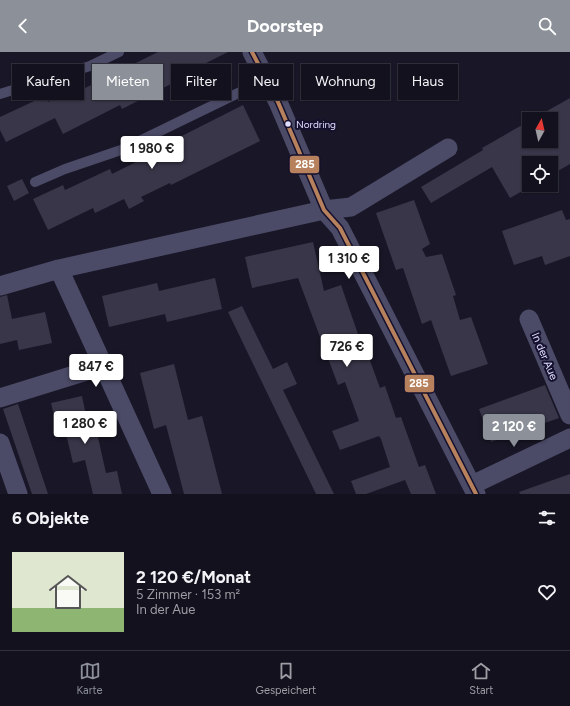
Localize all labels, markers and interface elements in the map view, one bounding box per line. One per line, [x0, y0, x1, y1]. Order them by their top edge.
icon: back [12, 15, 34, 37]
text: Doorstep [247, 15, 323, 37]
icon: search [536, 15, 558, 37]
chip: Kaufen [12, 64, 84, 100]
chip: Mieten [92, 64, 163, 100]
chip: Filter [171, 64, 231, 100]
chip: Neu [239, 64, 293, 100]
chip: Wohnung [301, 64, 390, 100]
chip: Haus [398, 64, 458, 100]
north arrow [522, 112, 558, 148]
map controls [522, 112, 558, 192]
place label: Nordring [296, 118, 336, 131]
marker: Nordring [283, 119, 293, 129]
pin: 1 980 € [115, 136, 189, 170]
text: 1 980 € [130, 141, 174, 156]
line badge: 285 [289, 155, 320, 174]
button: locate [522, 156, 558, 192]
text: 285 [295, 158, 315, 171]
pin: 1 310 € [312, 246, 386, 280]
text: 1 310 € [328, 251, 370, 266]
street label: In der Aue [529, 330, 560, 382]
pin: 726 € [319, 334, 375, 368]
text: 726 € [330, 339, 364, 354]
pin: 847 € [68, 354, 124, 388]
text: 847 € [78, 359, 114, 374]
line badge: 285 [404, 374, 435, 393]
text: 285 [409, 377, 429, 390]
pin: 1 280 € [48, 411, 122, 445]
pin: 2 120 € [477, 414, 551, 448]
text: 1 280 € [63, 416, 107, 431]
text: 2 120 € [492, 419, 536, 434]
icon: filters [536, 507, 558, 529]
text: 6 Objekte [12, 508, 89, 528]
text: 2 120 €/Monat [136, 567, 251, 587]
icon: home [44, 568, 92, 616]
icon: heart [536, 581, 558, 603]
text: 5 Zimmer · 153 m² [136, 587, 240, 602]
text: In der Aue [136, 602, 195, 617]
tab: Karte [77, 660, 103, 697]
tab: Gespeichert [256, 660, 316, 697]
tab: Start [469, 660, 494, 697]

